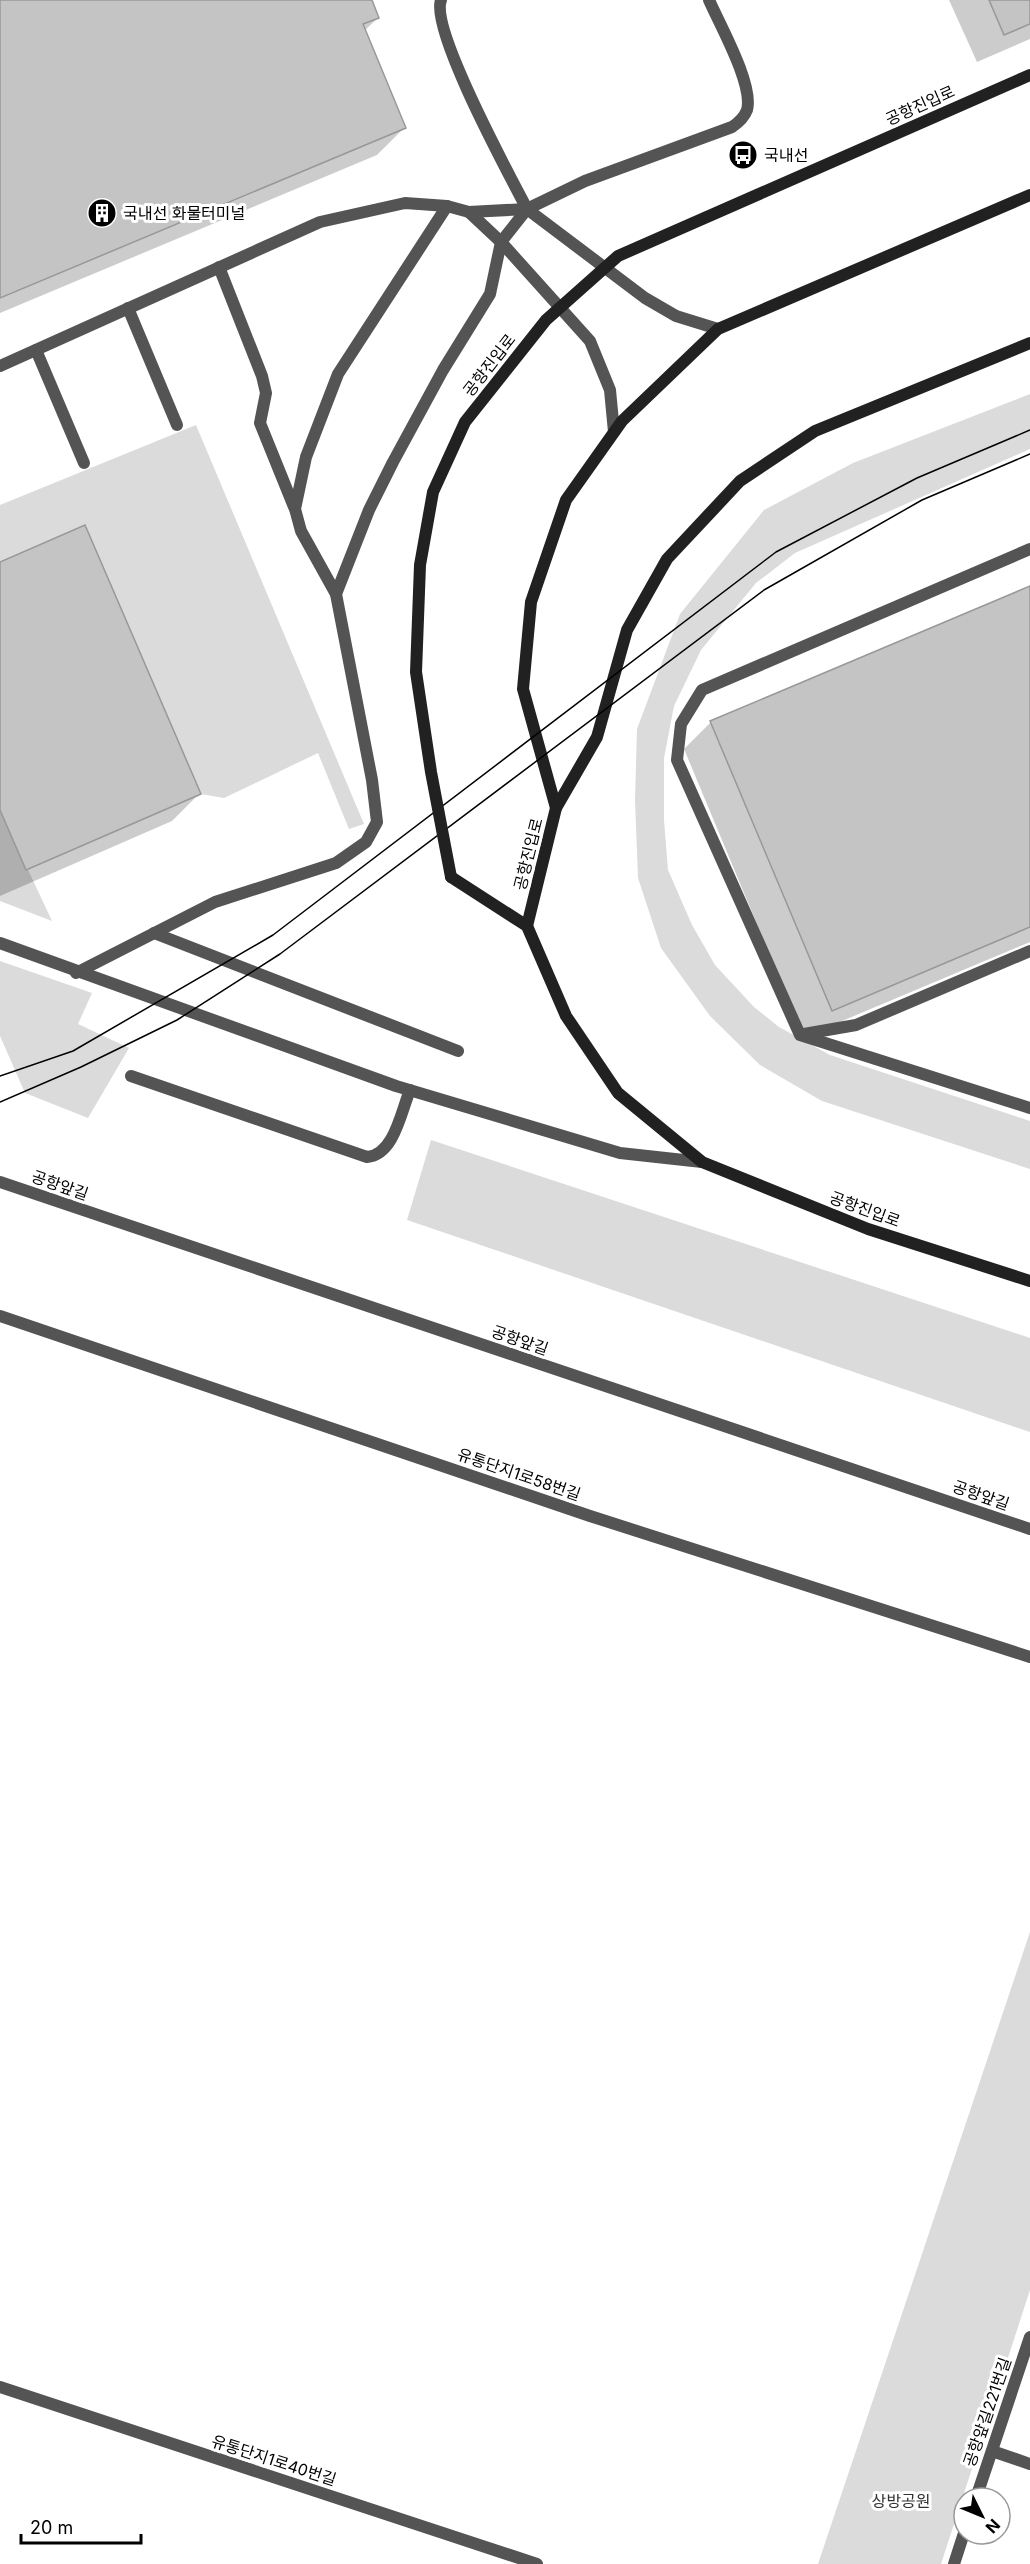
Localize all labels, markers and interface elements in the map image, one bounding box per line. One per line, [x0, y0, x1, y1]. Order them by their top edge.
street label: 공항진입로 [882, 81, 958, 129]
bus stop icon: 국내선 [727, 139, 759, 171]
place label: 국내선 [764, 145, 808, 165]
building icon: 국내선 화물터미널 [86, 197, 118, 229]
place label: 국내선 화물터미널 [123, 203, 245, 223]
street label: 공항진입로 [458, 330, 520, 400]
street label: 공항진입로 [509, 816, 547, 892]
street label: 공항앞길 [29, 1166, 91, 1204]
street label: 공항진입로 [827, 1187, 903, 1231]
street label: 공항앞길 [489, 1321, 551, 1359]
street label: 유통단지1로58번길 [455, 1444, 583, 1504]
street label: 공항앞길 [950, 1476, 1012, 1514]
street label: 공항앞길221번길 [959, 2355, 1015, 2469]
street label: 유통단지1로40번길 [209, 2430, 339, 2490]
north arrow [952, 2486, 1012, 2546]
park label: 상방공원 [872, 2491, 930, 2511]
scale bar [21, 2507, 141, 2545]
text: N [981, 2515, 1004, 2538]
text: 20 m [30, 2517, 73, 2538]

